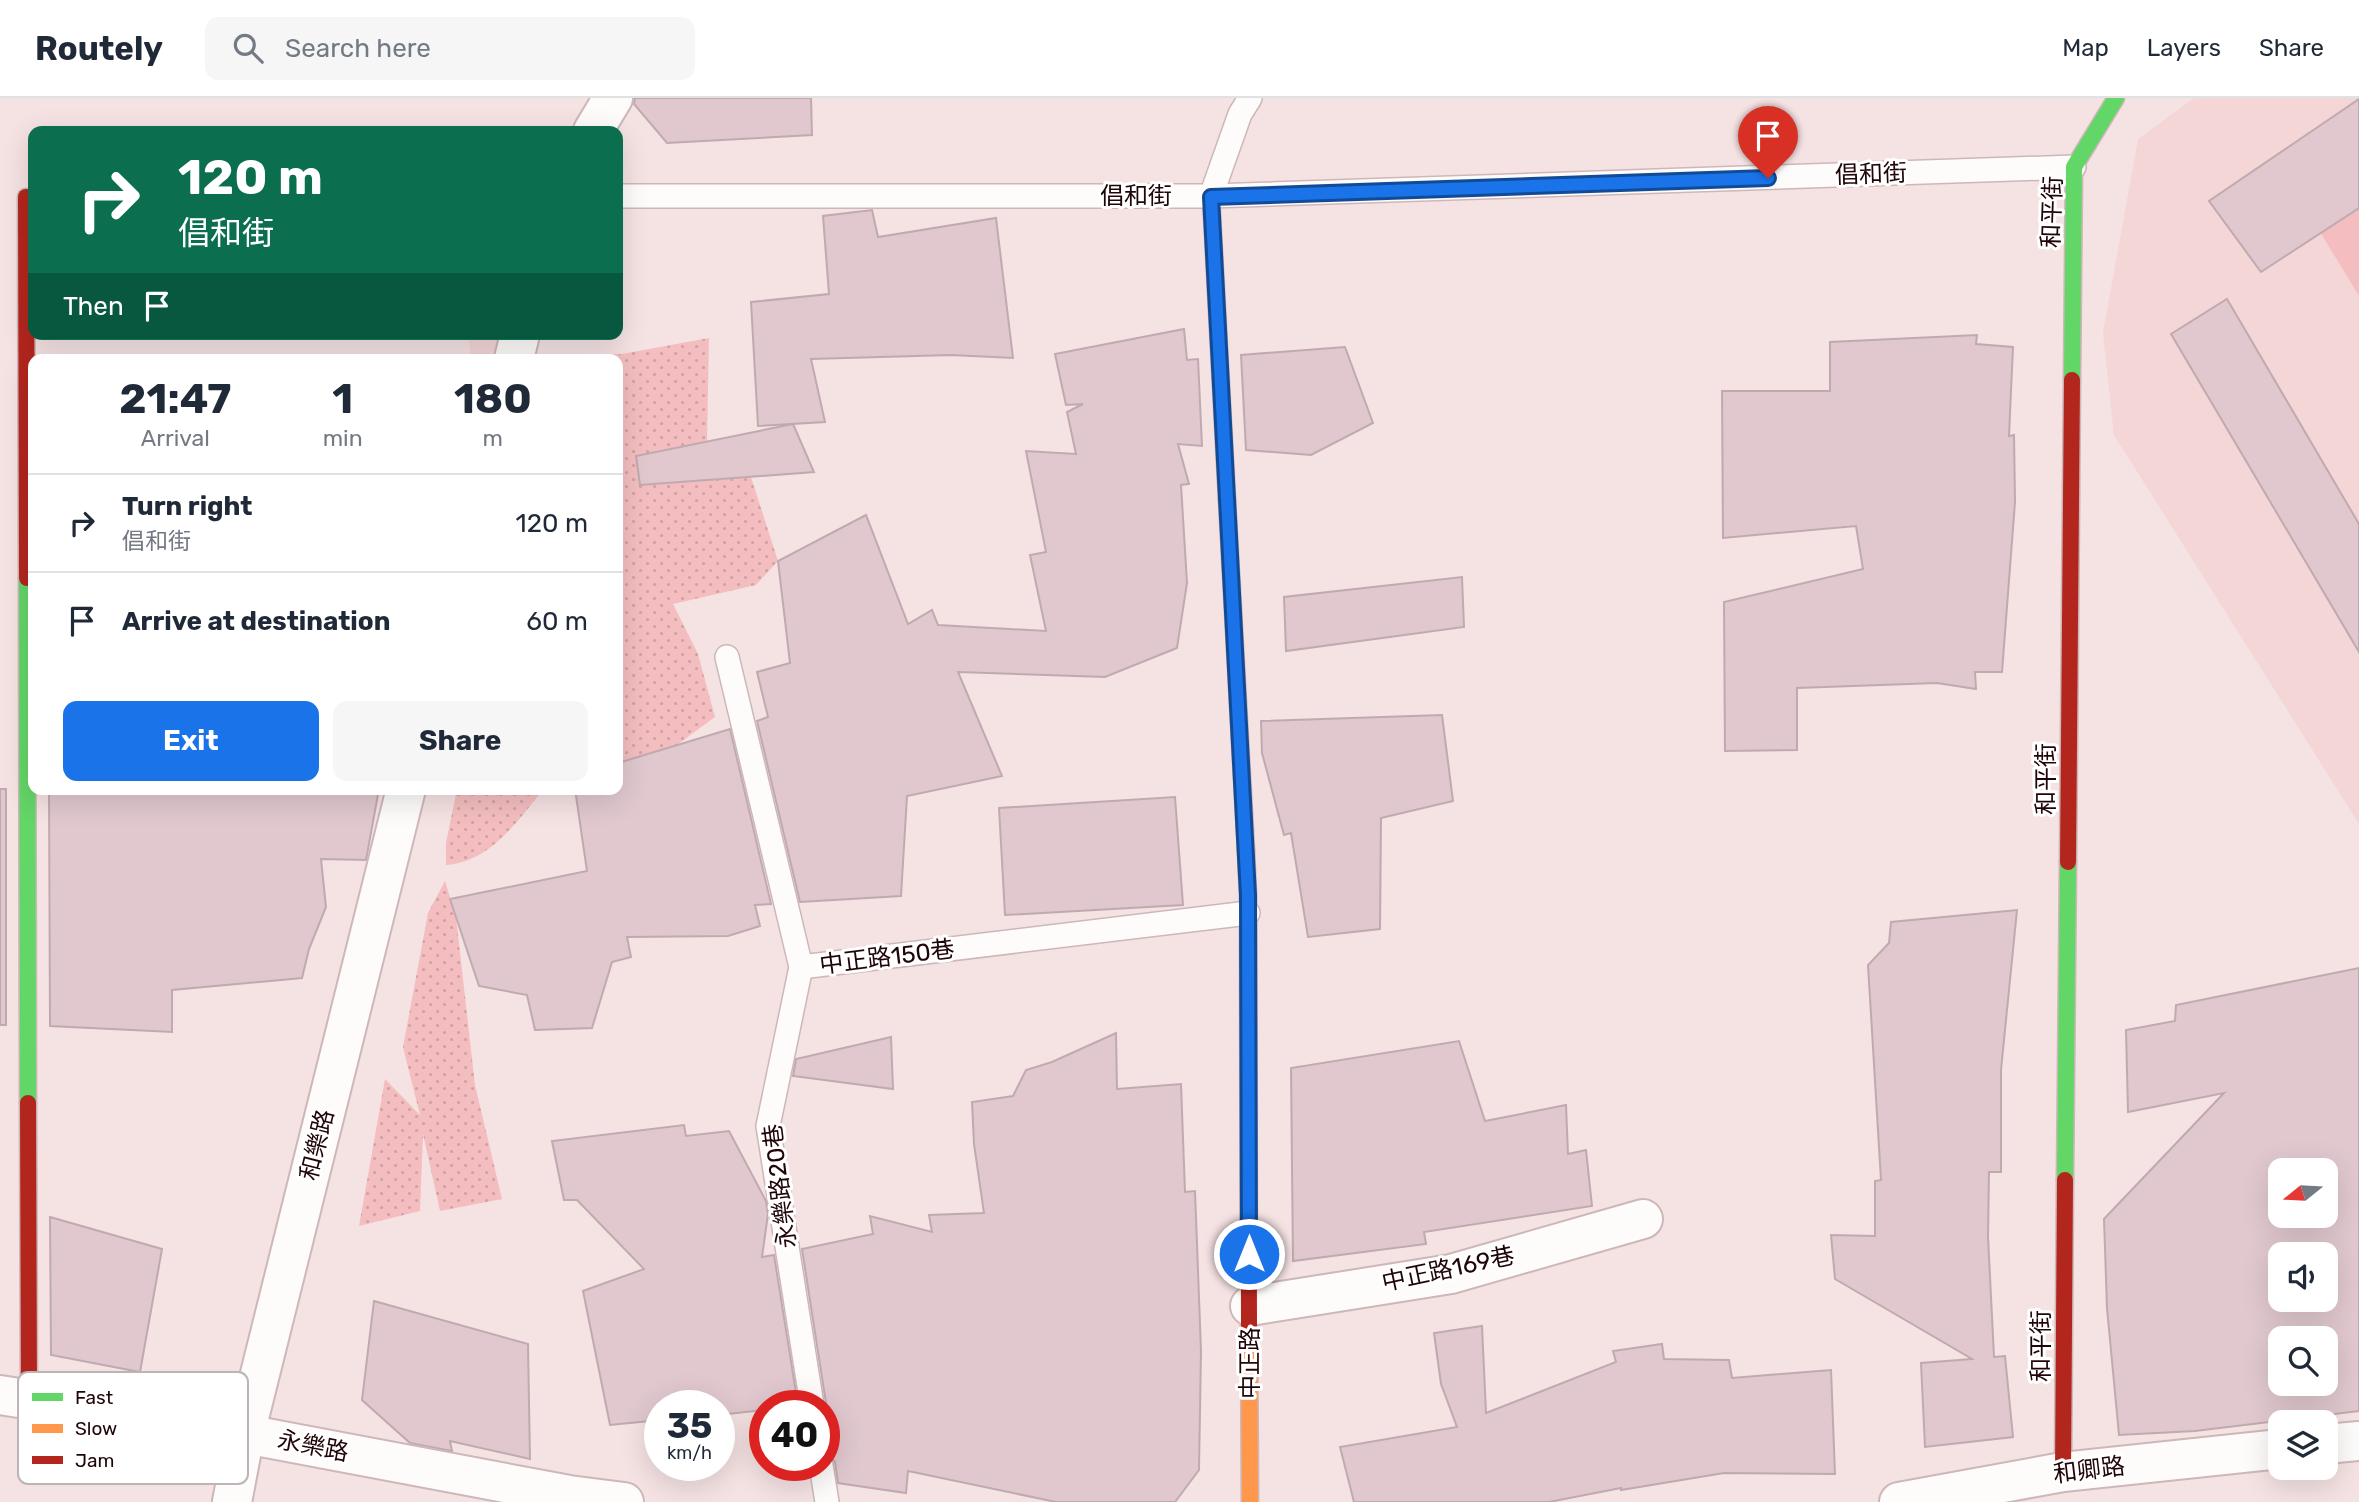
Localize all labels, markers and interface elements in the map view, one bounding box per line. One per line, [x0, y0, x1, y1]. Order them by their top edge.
search box [205, 17, 695, 80]
text: Routely [35, 29, 163, 68]
icon: search [229, 29, 267, 67]
text: Search here [285, 33, 431, 64]
text: Map [2062, 34, 2109, 62]
text: Layers [2147, 34, 2221, 62]
text: Share [2259, 34, 2324, 62]
pin [1738, 106, 1798, 178]
icon: arrive [1749, 117, 1787, 155]
text: 120 m [178, 148, 323, 206]
icon: right [63, 154, 154, 245]
street label: 倡和街 [1835, 159, 1907, 189]
street label: 和平街 [2037, 176, 2067, 248]
street label: 倡和街 [1100, 182, 1172, 210]
text: 倡和街 [178, 214, 274, 252]
icon: arrive [138, 287, 176, 325]
text: Then [63, 291, 124, 322]
text: 21:47 [119, 374, 231, 424]
text: 1 [332, 374, 353, 424]
text: 180 [454, 374, 532, 424]
text: Arrival [141, 424, 210, 452]
text: min [323, 424, 363, 452]
text: m [483, 424, 503, 452]
text: Turn right [122, 491, 252, 522]
icon: right [63, 504, 101, 542]
text: 120 m [516, 508, 588, 539]
text: 倡和街 [122, 527, 191, 555]
icon: arrive [63, 602, 101, 640]
text: Arrive at destination [122, 606, 390, 637]
text: 60 m [526, 606, 588, 637]
button: Exit [63, 701, 319, 781]
button: Share [333, 701, 588, 781]
street label: 和平街 [2032, 743, 2060, 815]
street label: 中正路150巷 [818, 935, 956, 979]
street label: 和樂路 [295, 1107, 339, 1183]
street label: 永樂路20巷 [758, 1122, 802, 1250]
north arrow [2268, 1158, 2338, 1228]
map controls [2268, 1158, 2338, 1480]
position arrow [1212, 1217, 1286, 1291]
street label: 中正路169巷 [1379, 1241, 1517, 1297]
button: sound [2268, 1242, 2338, 1312]
street label: 和平街 [2027, 1310, 2055, 1382]
button: search [2268, 1326, 2338, 1396]
street label: 中正路 [1236, 1327, 1264, 1399]
legend [18, 1372, 248, 1484]
text: Fast [75, 1386, 114, 1409]
speed limit sign: 40 [749, 1390, 840, 1481]
text: 35 [667, 1405, 712, 1447]
button: layers [2268, 1410, 2338, 1480]
text: Slow [75, 1417, 117, 1440]
street label: 永樂路 [275, 1425, 351, 1467]
text: km/h [667, 1442, 712, 1464]
text: Jam [75, 1449, 114, 1472]
street label: 和卿路 [2052, 1452, 2126, 1488]

